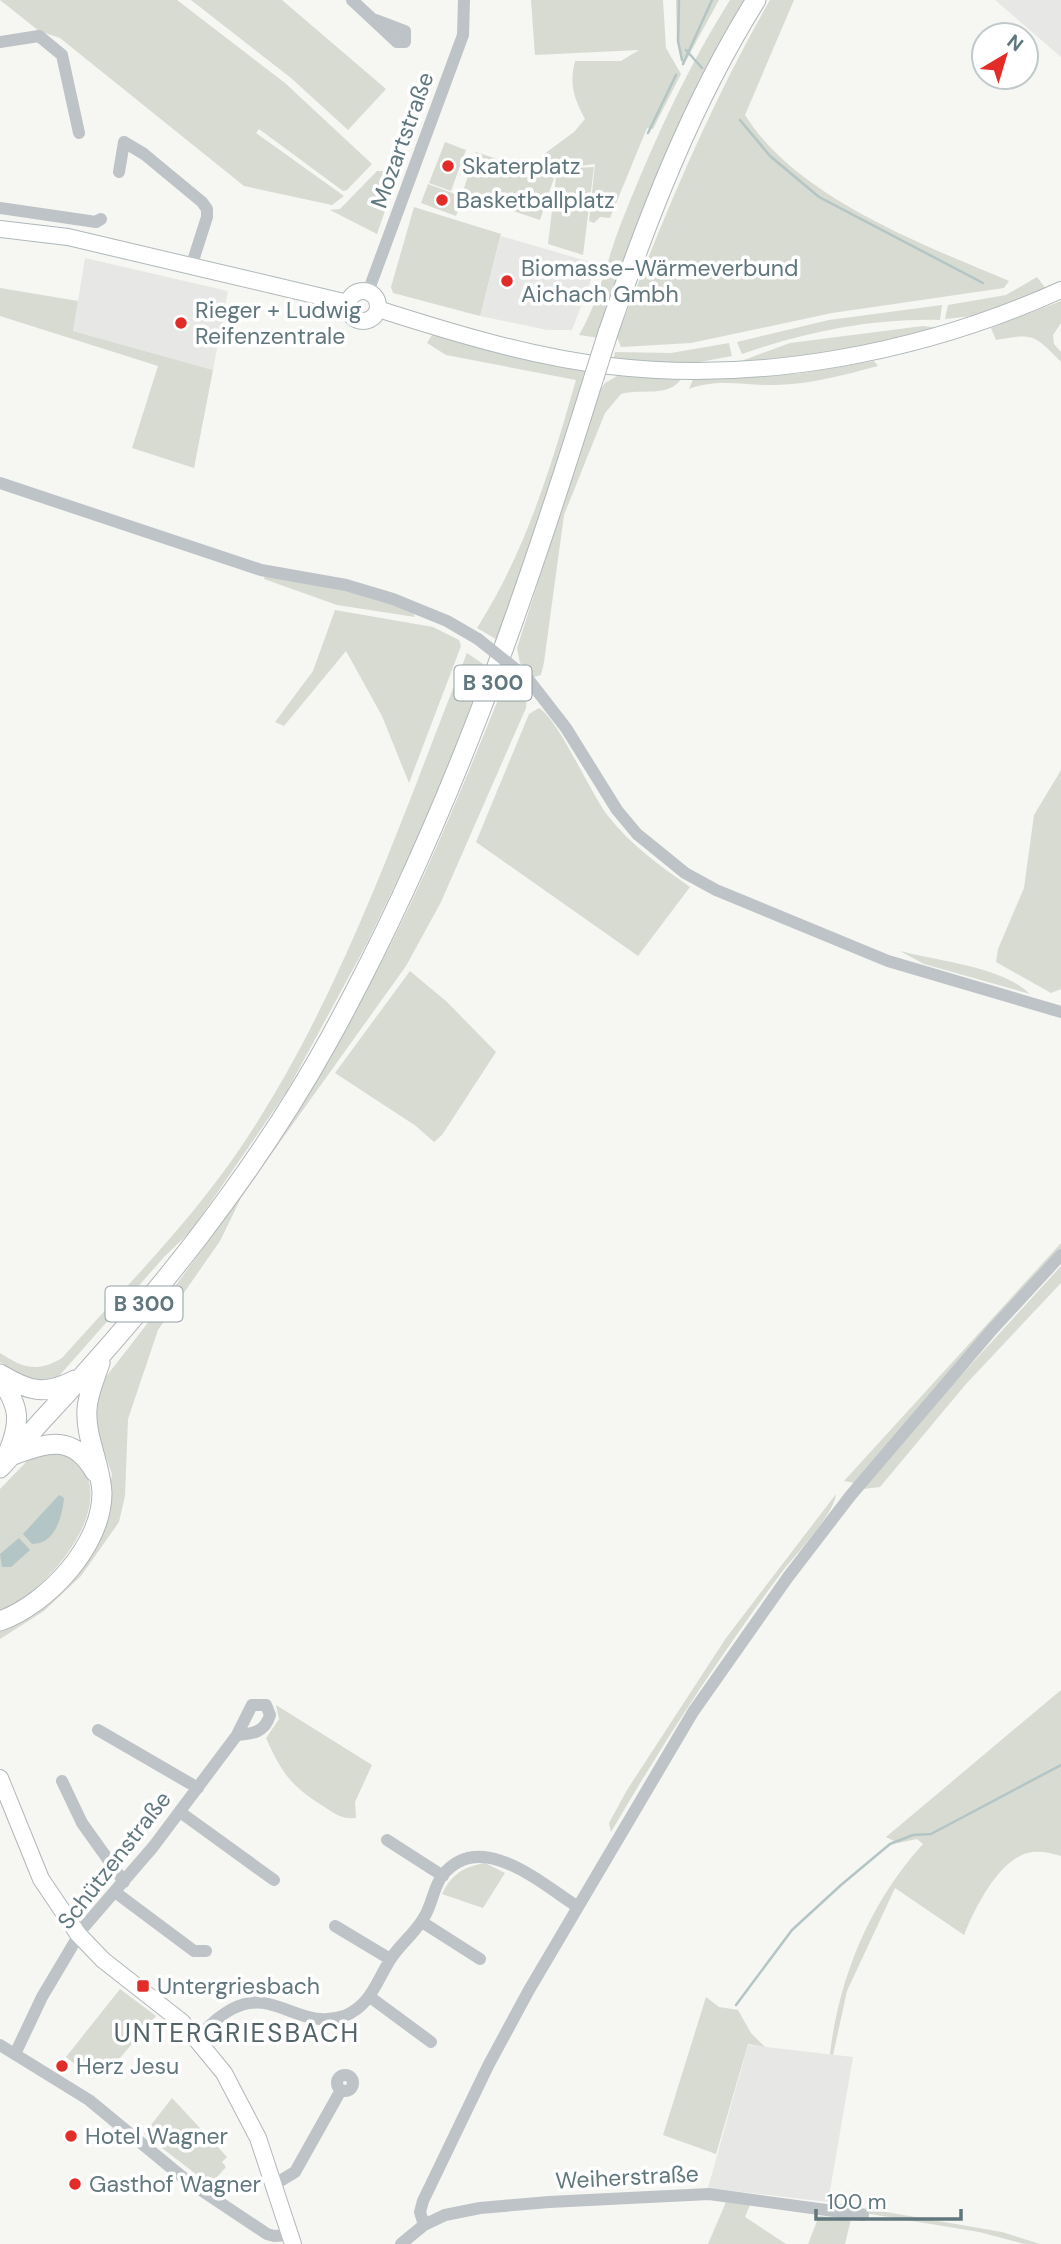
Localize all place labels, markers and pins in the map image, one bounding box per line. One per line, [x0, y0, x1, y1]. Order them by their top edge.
place label: Skaterplatz [462, 151, 581, 181]
marker: Skaterplatz [440, 158, 456, 174]
place label: Basketballplatz [456, 185, 615, 215]
marker: Basketballplatz [434, 192, 450, 208]
place label: Biomasse-Wärmeverbund Aichach Gmbh [521, 253, 798, 309]
marker: Biomasse-Wärmeverbund Aichach Gmbh [499, 273, 515, 289]
place label: Rieger + Ludwig Reifenzentrale [195, 295, 362, 351]
marker: Rieger + Ludwig Reifenzentrale [173, 315, 189, 331]
place label: Untergriesbach [157, 1971, 320, 2001]
marker: Untergriesbach [135, 1978, 151, 1994]
place label: Herz Jesu [76, 2051, 179, 2081]
marker: Herz Jesu [54, 2058, 70, 2074]
place label: Hotel Wagner [85, 2121, 228, 2151]
marker: Hotel Wagner [63, 2128, 79, 2144]
place label: Gasthof Wagner [89, 2169, 261, 2199]
marker: Gasthof Wagner [67, 2176, 83, 2192]

